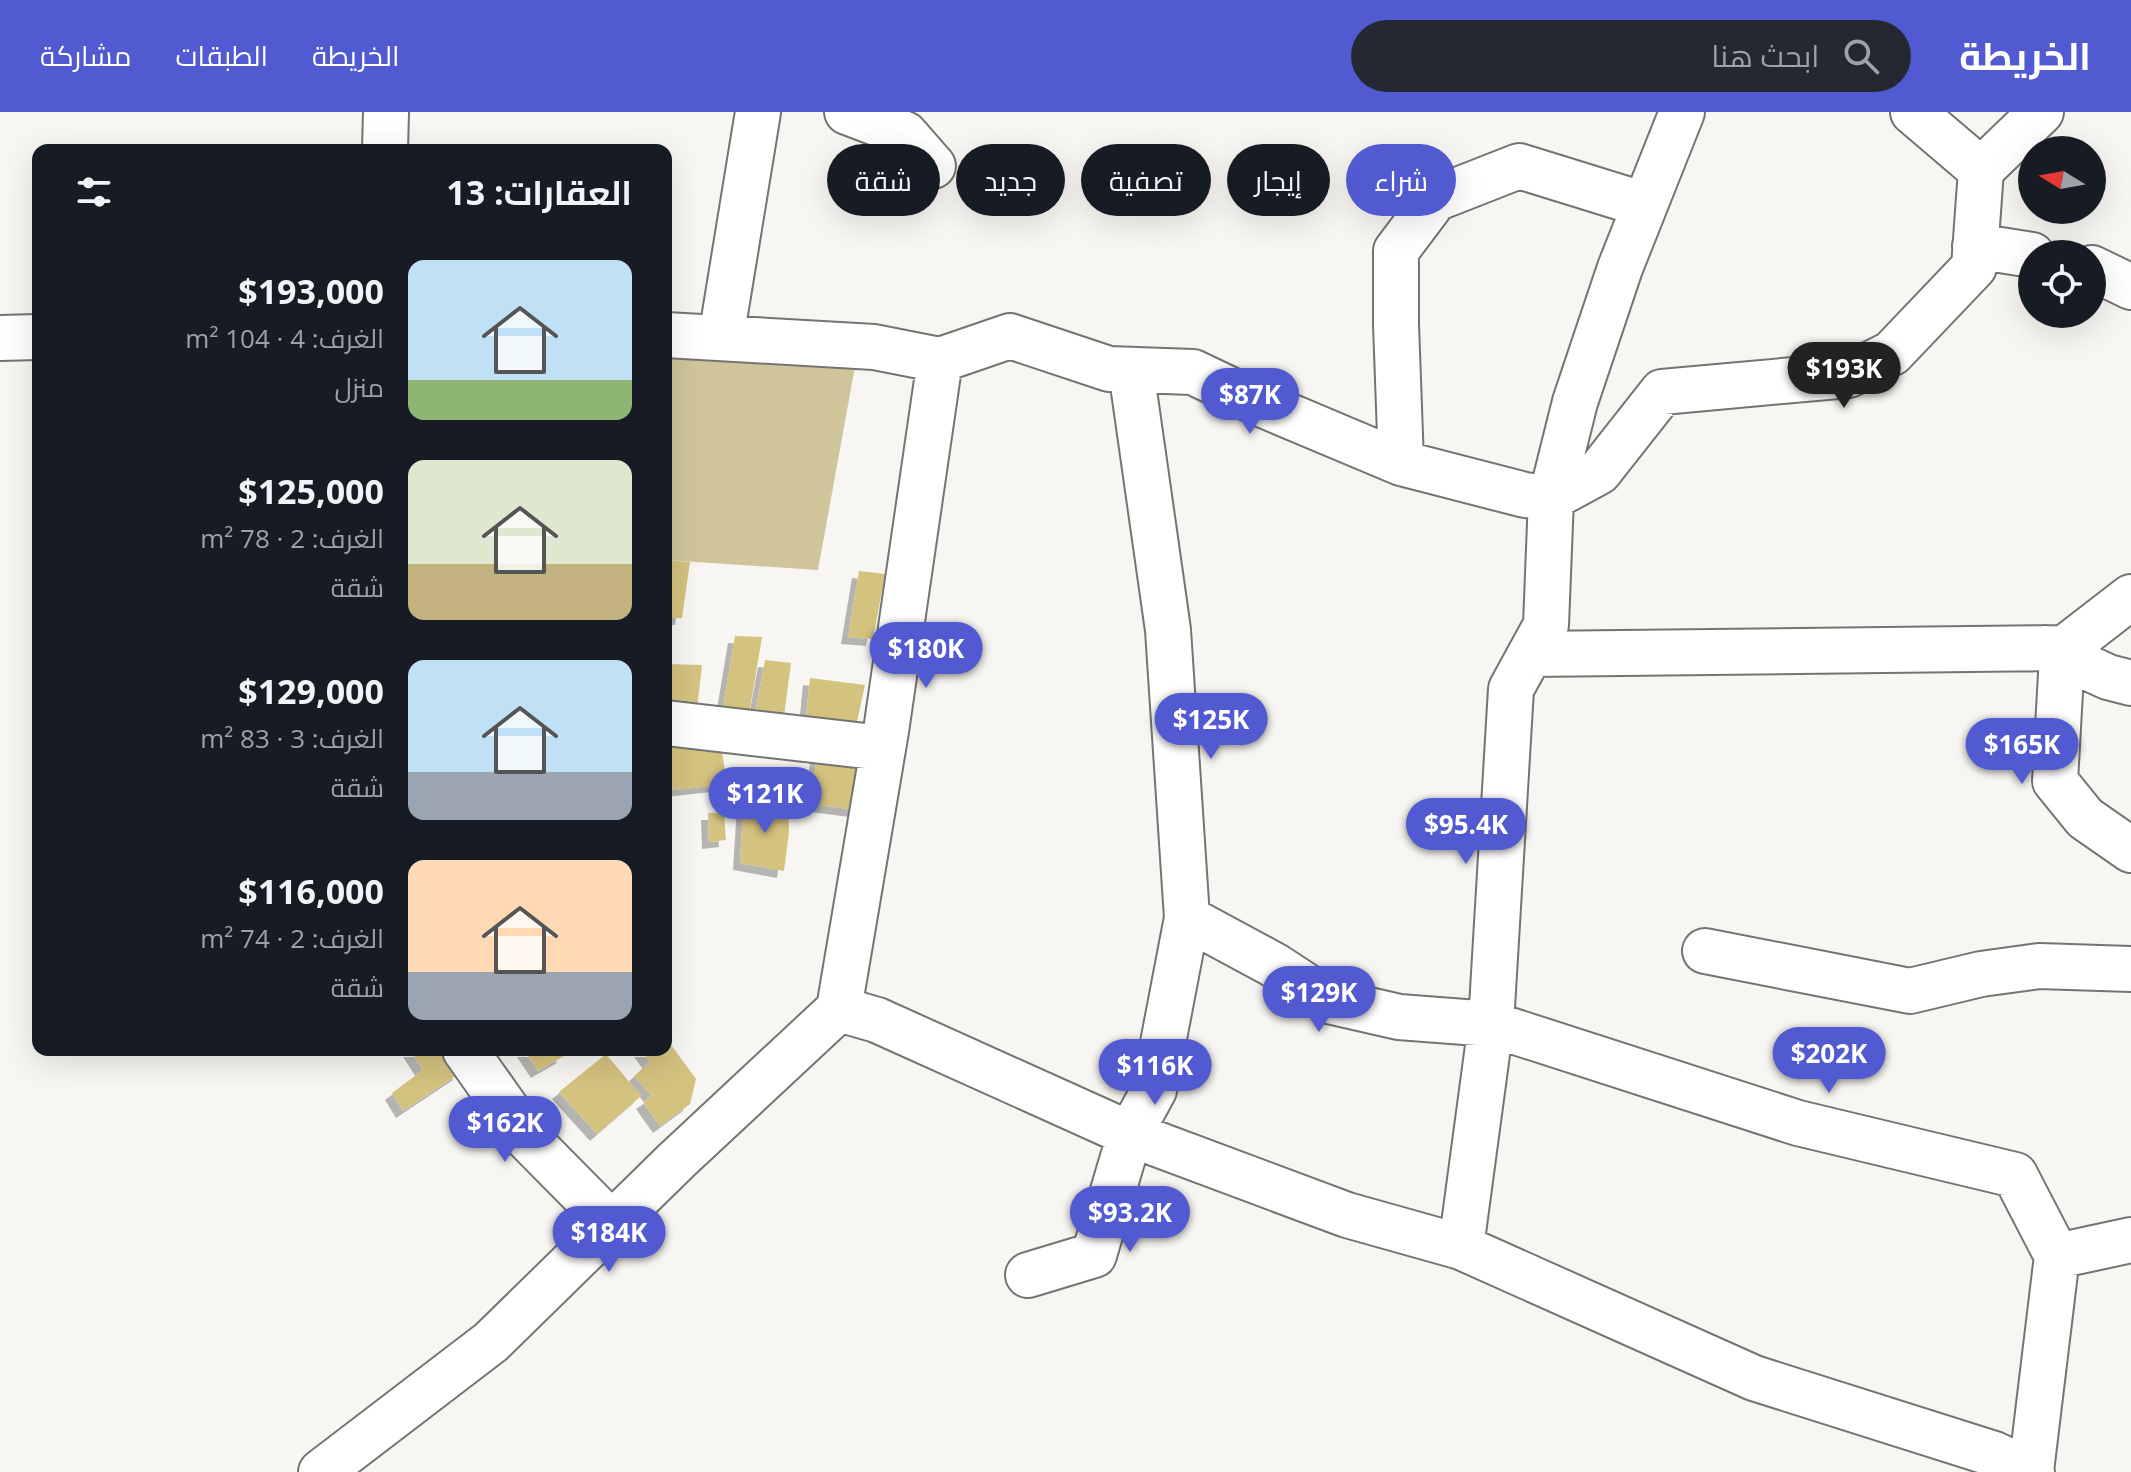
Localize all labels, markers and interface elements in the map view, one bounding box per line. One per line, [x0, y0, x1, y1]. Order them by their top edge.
search box [1351, 20, 1911, 92]
text: الخريطة [1959, 29, 2091, 81]
icon: search [1839, 34, 1883, 78]
text: ابحث هنا [1711, 35, 1819, 76]
text: مشاركة [40, 36, 131, 74]
text: الطبقات [175, 36, 268, 74]
text: الخريطة [312, 36, 399, 74]
north arrow [2018, 136, 2106, 224]
map controls [2018, 136, 2106, 328]
chip: شقة [827, 144, 940, 216]
chip: جديد [956, 144, 1065, 216]
chip: تصفية [1081, 144, 1211, 216]
chip: إيجار [1227, 144, 1330, 216]
chip: شراء [1346, 144, 1456, 216]
text: العقارات: 13 [446, 169, 632, 215]
icon: filters [72, 170, 116, 214]
button: locate [2018, 240, 2106, 328]
text: $193,000 [238, 268, 384, 314]
icon: home [472, 292, 568, 388]
text: الغرف: 4 · 104 m² [185, 320, 384, 356]
pin: $193K [1788, 342, 1900, 410]
text: $193K [1806, 350, 1882, 386]
pin: $87K [1203, 368, 1297, 436]
text: منزل [335, 369, 384, 405]
text: $87K [1219, 376, 1281, 412]
text: $125,000 [238, 468, 384, 514]
icon: home [472, 492, 568, 588]
text: الغرف: 2 · 78 m² [200, 520, 384, 556]
text: شقة [331, 569, 384, 605]
pin: $180K [870, 622, 982, 690]
text: $180K [888, 630, 964, 666]
text: $129,000 [238, 668, 384, 714]
icon: home [472, 692, 568, 788]
pin: $125K [1155, 693, 1267, 761]
text: $125K [1173, 701, 1249, 737]
pin: $165K [1966, 718, 2078, 786]
text: الغرف: 3 · 83 m² [200, 720, 384, 756]
text: $165K [1984, 726, 2060, 762]
pin: $121K [709, 767, 821, 835]
text: شقة [331, 769, 384, 805]
text: $121K [727, 775, 803, 811]
pin: $95.4K [1401, 798, 1531, 866]
text: $95.4K [1424, 806, 1508, 842]
text: $116,000 [238, 868, 384, 914]
icon: home [472, 892, 568, 988]
text: الغرف: 2 · 74 m² [200, 920, 384, 956]
pin: $129K [1263, 966, 1375, 1034]
text: شقة [331, 969, 384, 1005]
text: $129K [1281, 974, 1357, 1010]
pin: $202K [1773, 1027, 1885, 1095]
text: $202K [1791, 1035, 1867, 1071]
pin: $116K [1099, 1039, 1211, 1107]
text: $116K [1117, 1047, 1193, 1083]
pin: $162K [449, 1096, 561, 1164]
text: $162K [467, 1104, 543, 1140]
pin: $93.2K [1065, 1186, 1195, 1254]
text: $93.2K [1088, 1194, 1172, 1230]
pin: $184K [553, 1206, 665, 1274]
text: $184K [571, 1214, 647, 1250]

